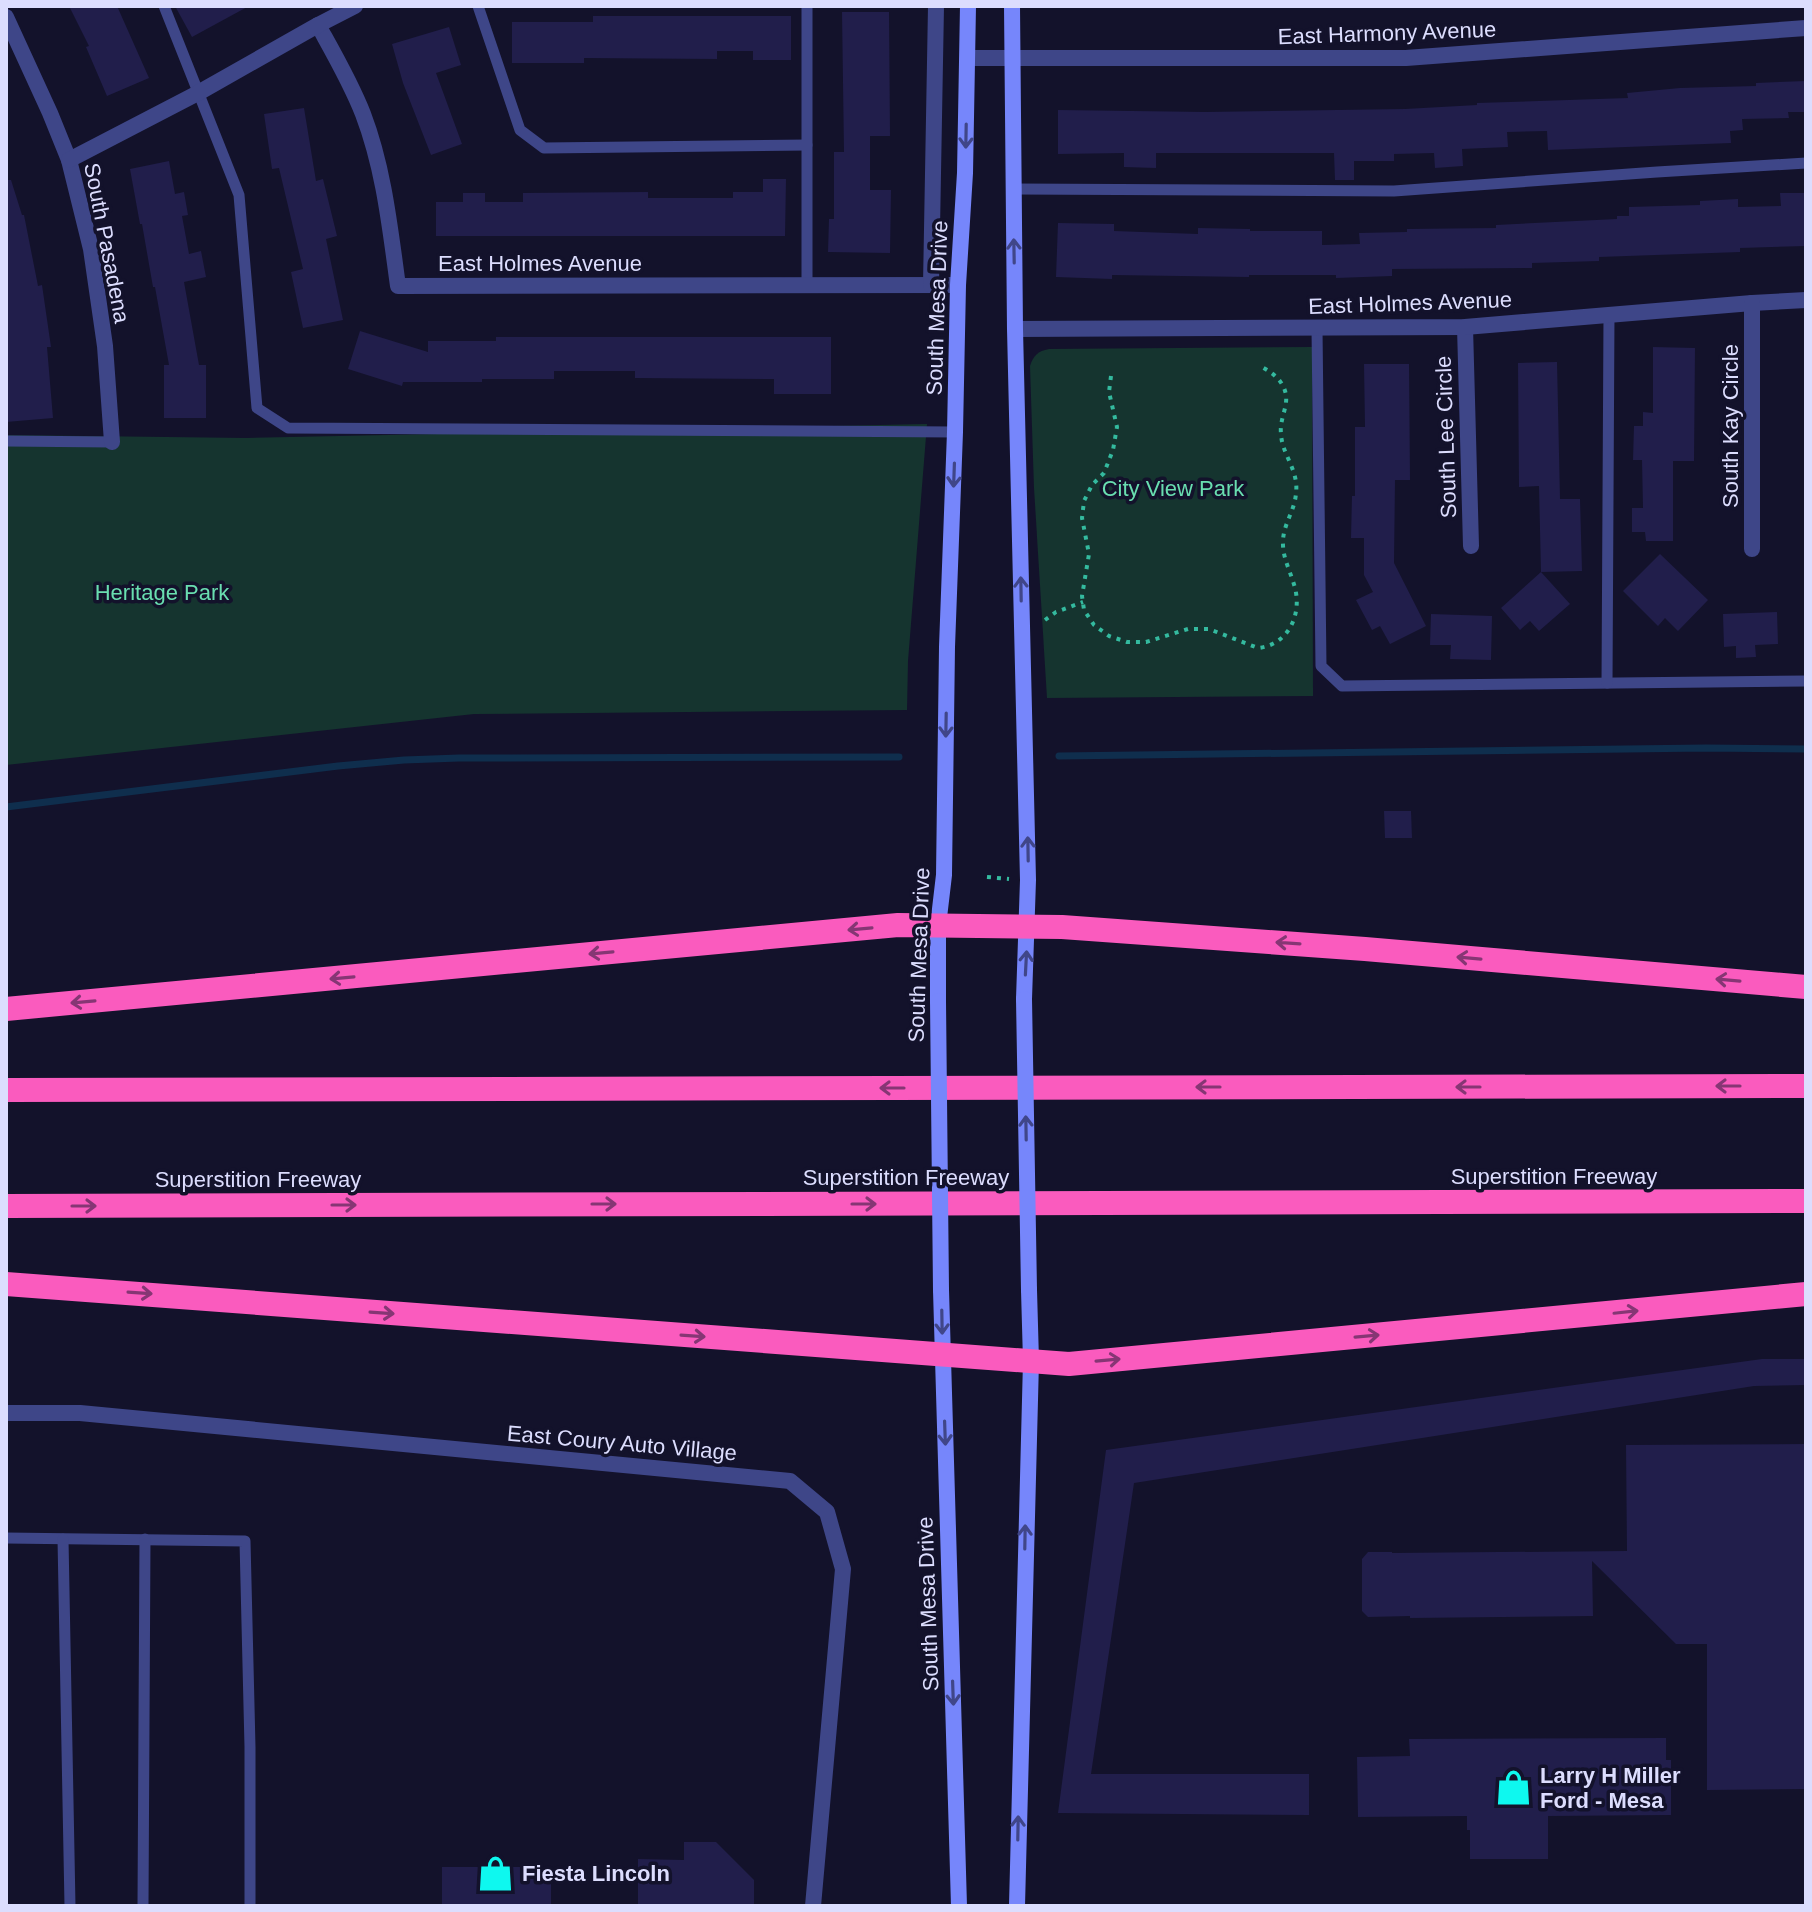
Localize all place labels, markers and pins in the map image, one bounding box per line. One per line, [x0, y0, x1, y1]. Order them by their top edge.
place label: Larry H Miller Ford - Mesa [1540, 1763, 1681, 1813]
shop icon: Larry H Miller Ford - Mesa [1495, 1769, 1533, 1807]
shop icon: Fiesta Lincoln [477, 1854, 515, 1892]
place label: Fiesta Lincoln [522, 1861, 670, 1886]

